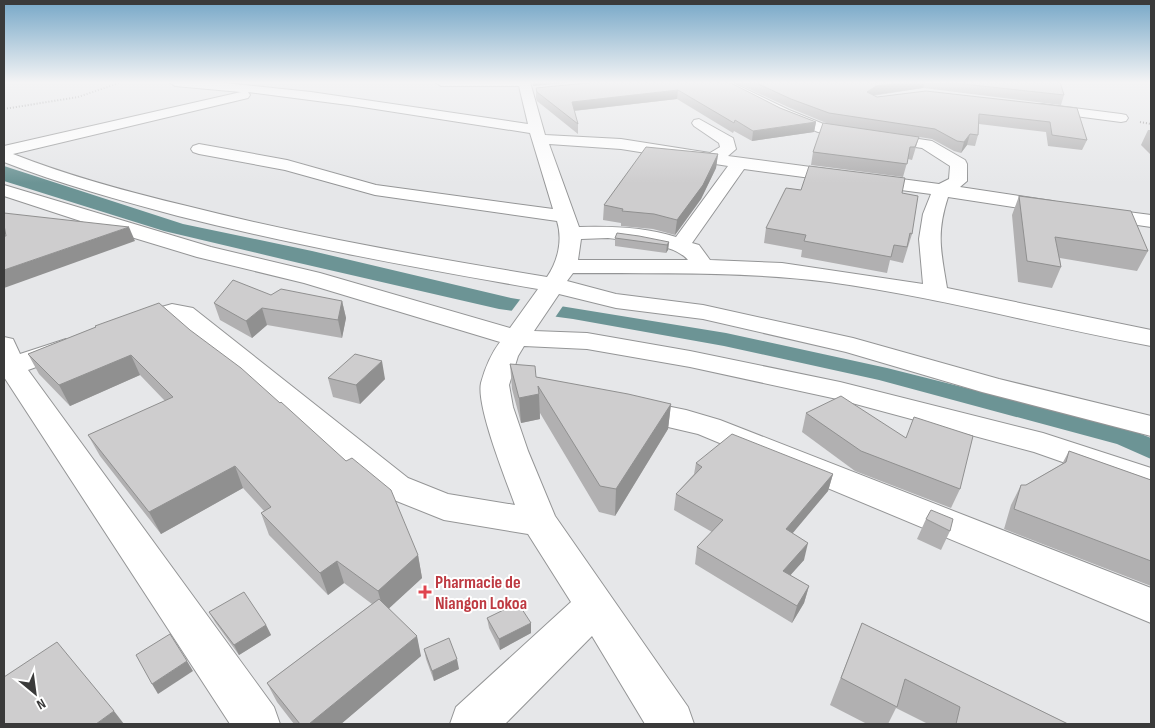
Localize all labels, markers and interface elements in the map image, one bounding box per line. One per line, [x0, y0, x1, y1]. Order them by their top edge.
place label: Pharmacie de Niangon Lokoa [435, 572, 527, 614]
marker: Pharmacie de Niangon Lokoa [419, 586, 431, 598]
north arrow [10, 668, 60, 718]
text: N [34, 695, 48, 713]

